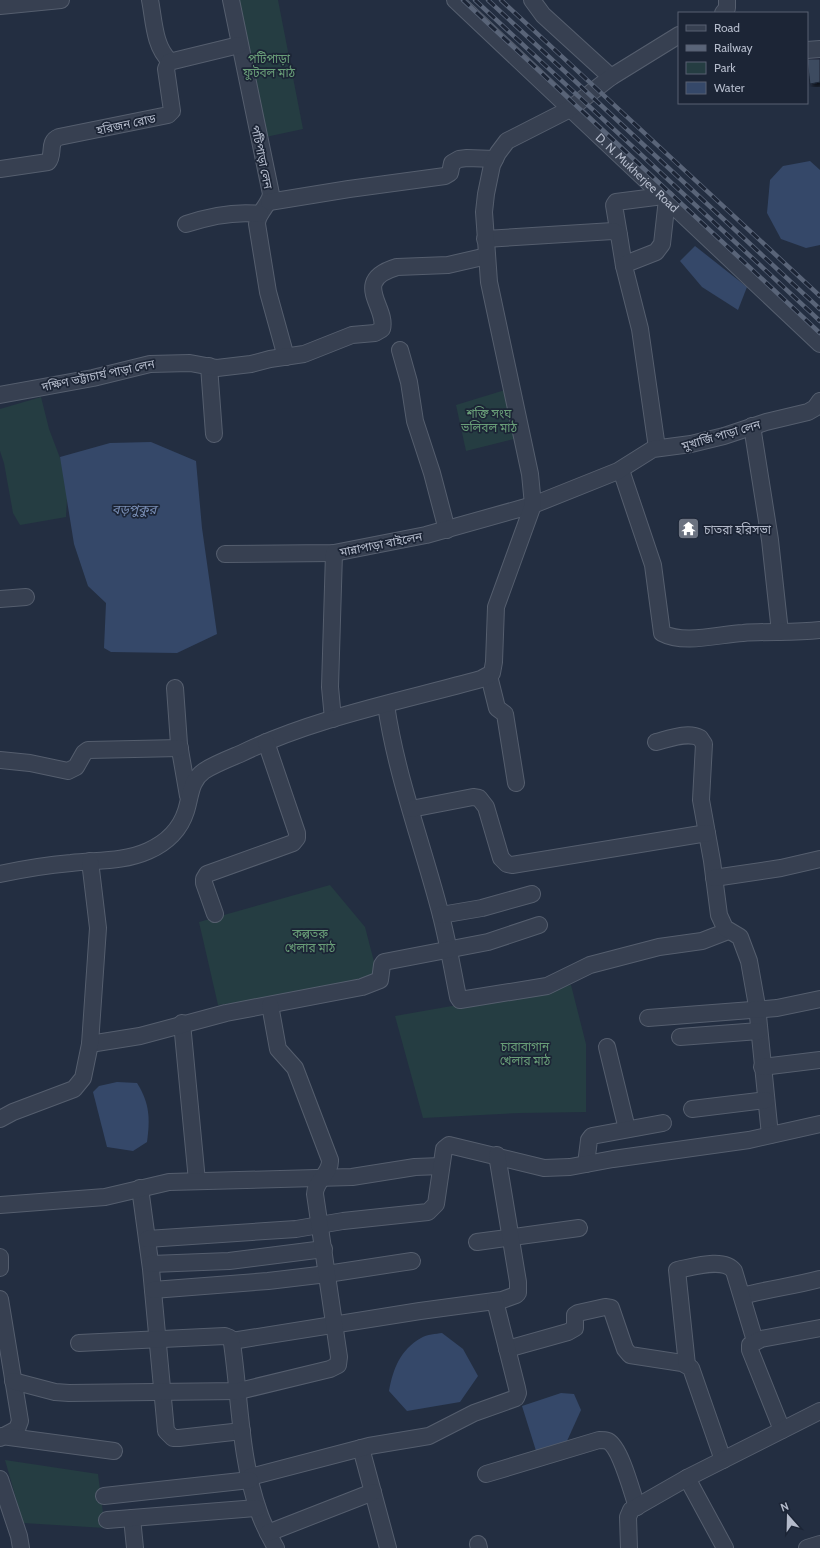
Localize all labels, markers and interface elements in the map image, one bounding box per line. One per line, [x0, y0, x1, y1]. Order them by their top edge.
legend [678, 12, 808, 104]
text: Road [714, 20, 740, 35]
text: Railway [714, 40, 752, 55]
park label: পটিপাড়া ফুটবল মাঠ [242, 51, 296, 81]
text: Park [714, 60, 736, 75]
text: Water [714, 80, 745, 95]
street label: হরিজন রোড [94, 110, 157, 138]
street label: পটিপাড়া লেন [248, 124, 276, 191]
street label: D. N. Mukherjee Road [593, 129, 682, 215]
street label: দক্ষিণ ভট্টাচার্য পাড়া লেন [39, 356, 157, 395]
park label: শক্তি সংঘ ভলিবল মাঠ [460, 406, 518, 435]
street label: মুখার্জি পাড়া লেন [679, 416, 763, 455]
water label: বড়পুকুর [112, 501, 159, 517]
temple icon: চাতরা হরিসভা [676, 516, 702, 542]
place label: চাতরা হরিসভা [703, 522, 772, 537]
street label: মান্নাপাড়া বাইলেন [338, 529, 424, 560]
park label: কল্পতরু খেলার মাঠ [285, 926, 336, 955]
park label: চারাবাগান খেলার মাঠ [500, 1039, 551, 1068]
north arrow [768, 1496, 808, 1536]
text: N [779, 1499, 791, 1515]

